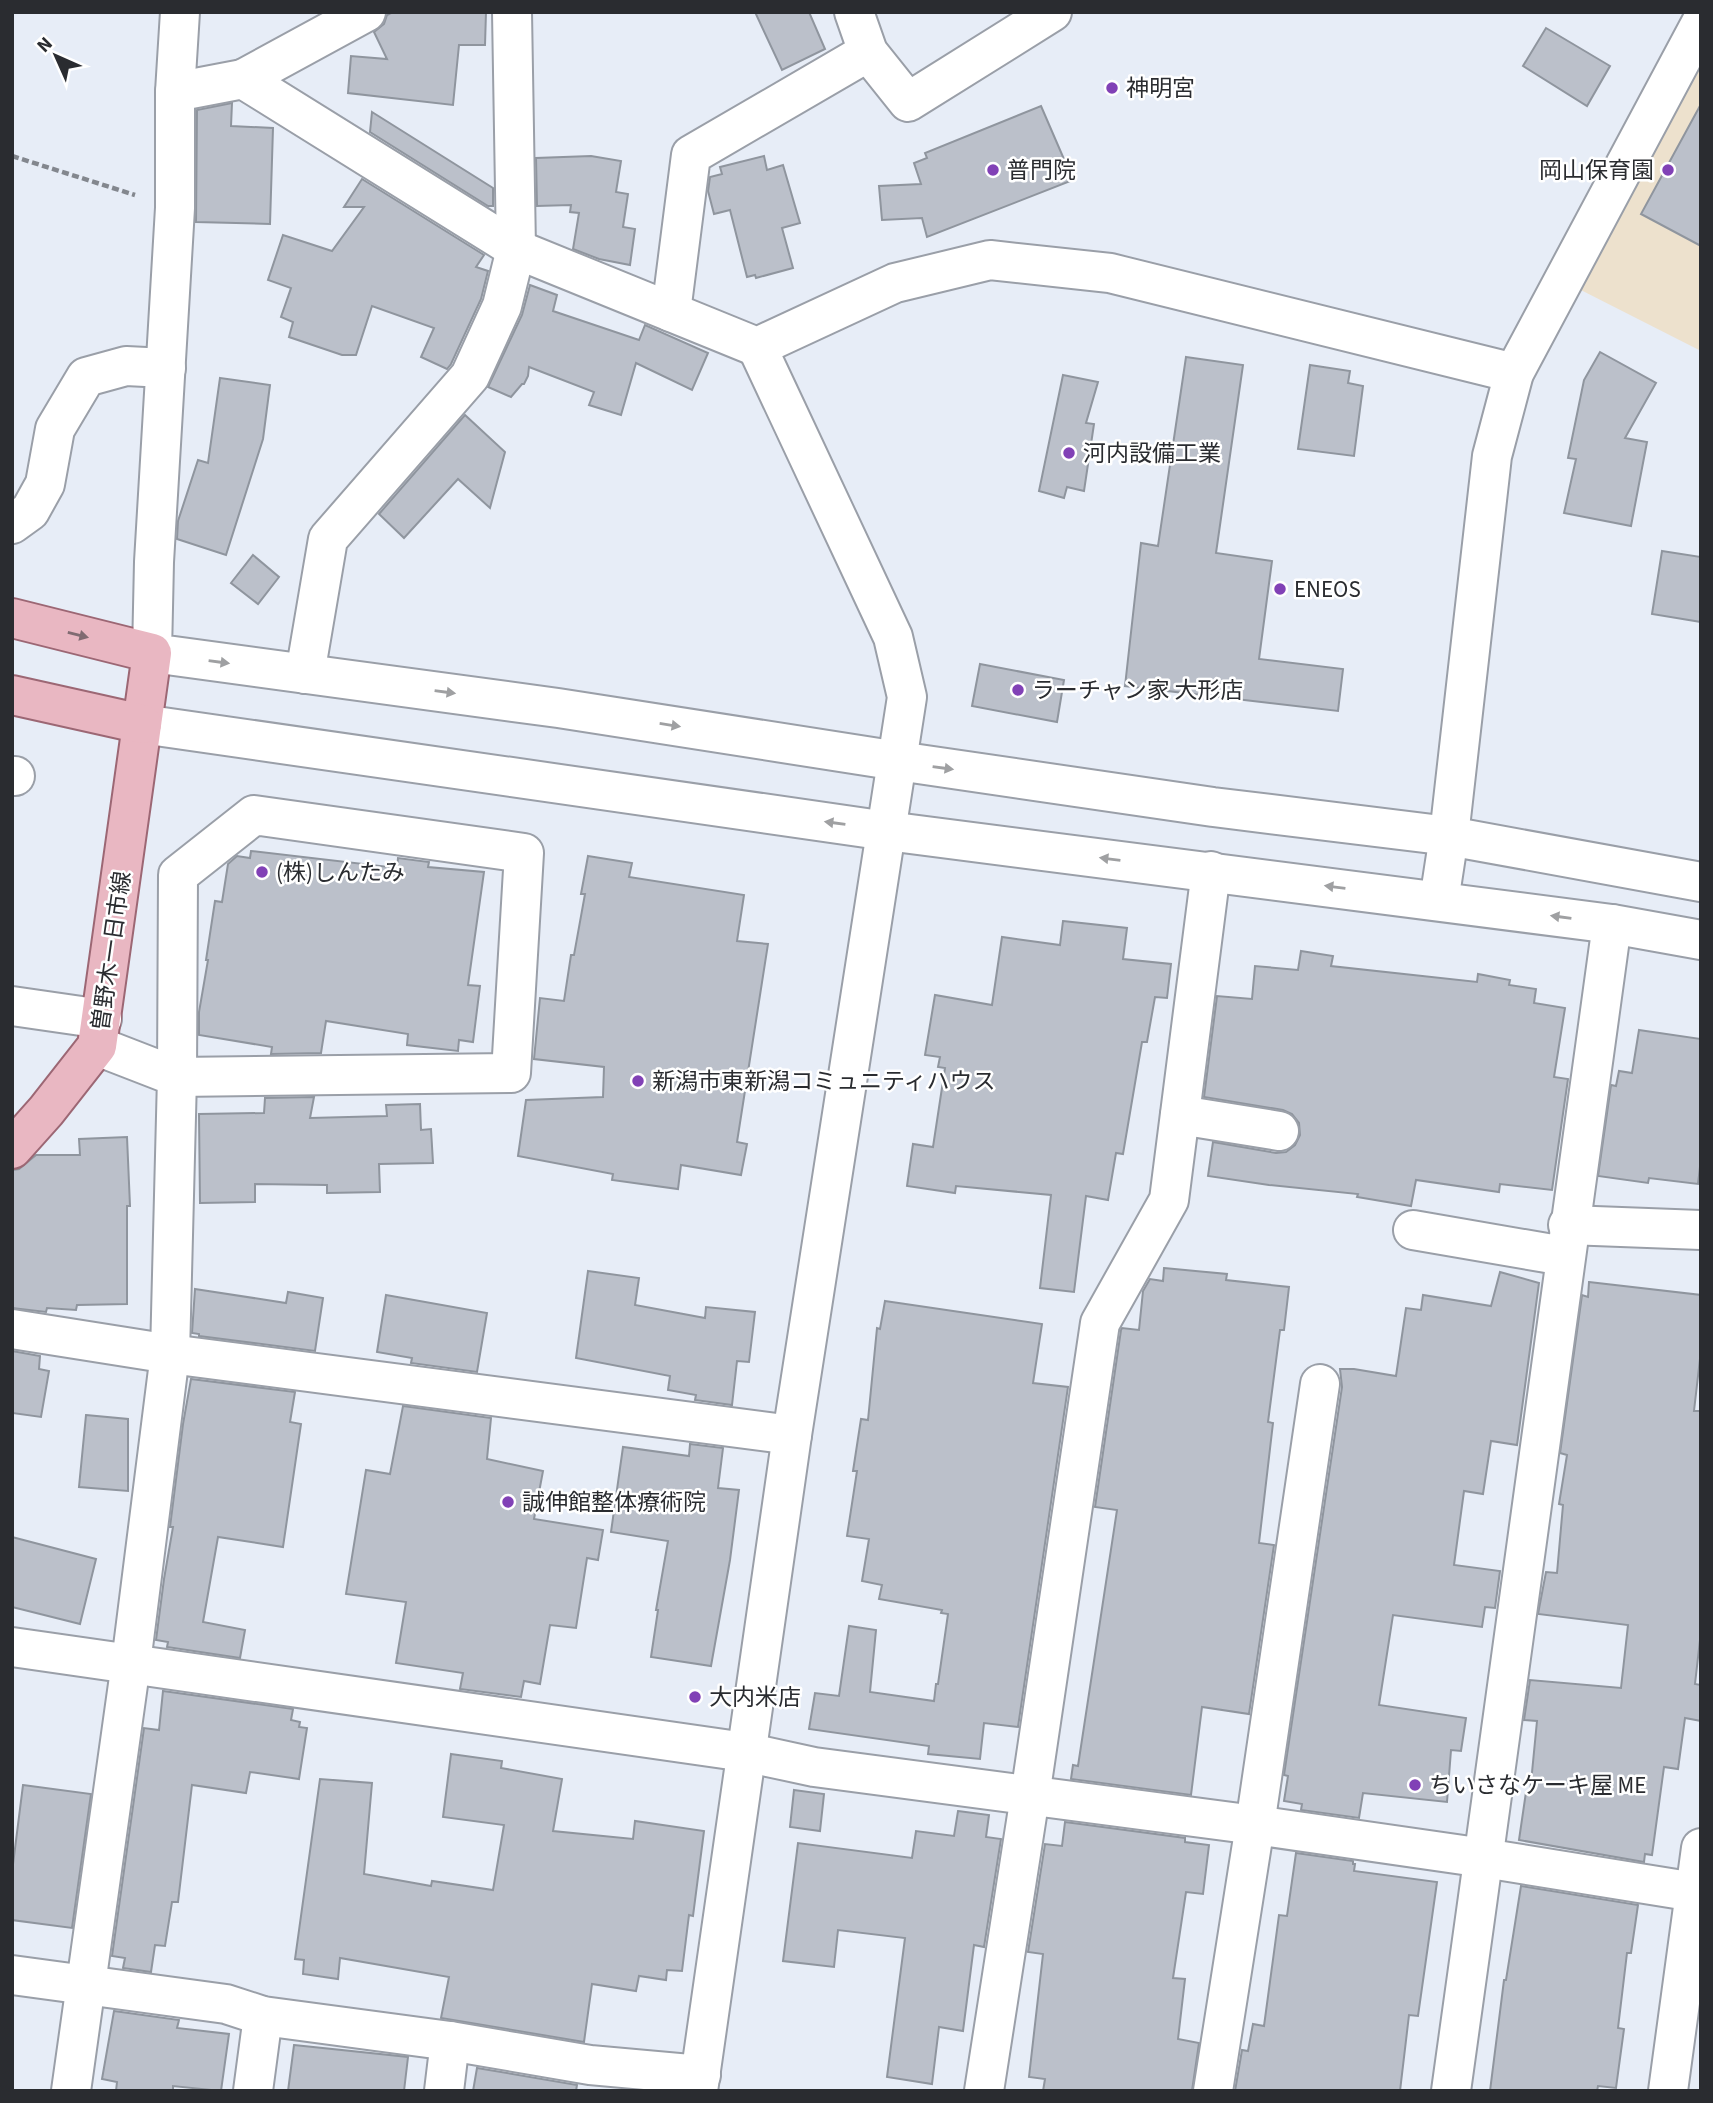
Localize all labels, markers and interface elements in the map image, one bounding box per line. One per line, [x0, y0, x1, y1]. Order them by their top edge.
north arrow [21, 21, 91, 91]
text: N [31, 31, 59, 59]
place label: 神明宮 [1126, 72, 1195, 105]
marker: 神明宮 [1104, 80, 1120, 96]
place label: 普門院 [1007, 154, 1076, 187]
place label: 岡山保育園 [1539, 154, 1654, 187]
marker: 普門院 [985, 162, 1001, 178]
marker: 岡山保育園 [1660, 162, 1676, 178]
place label: 河内設備工業 [1083, 437, 1221, 470]
marker: 河内設備工業 [1061, 445, 1077, 461]
place label: ENEOS [1294, 573, 1361, 606]
marker: ENEOS [1272, 581, 1288, 597]
one-way arrow [68, 630, 90, 641]
one-way arrow [208, 657, 230, 668]
place label: ラーチャン家 大形店 [1032, 674, 1243, 707]
marker: ラーチャン家 大形店 [1010, 682, 1026, 698]
one-way arrow [434, 687, 456, 698]
one-way arrow [659, 720, 681, 731]
one-way arrow [932, 762, 954, 773]
one-way arrow [824, 818, 846, 829]
one-way arrow [1099, 853, 1121, 864]
place label: (株)しんたみ [276, 856, 405, 889]
marker: (株)しんたみ [254, 864, 270, 880]
street label: 曽野木一日市線 [84, 869, 139, 1033]
one-way arrow [1324, 882, 1346, 893]
one-way arrow [1550, 911, 1572, 922]
place label: 新潟市東新潟コミュニティハウス [652, 1065, 996, 1098]
marker: 新潟市東新潟コミュニティハウス [630, 1073, 646, 1089]
place label: 誠伸館整体療術院 [522, 1486, 706, 1519]
marker: 誠伸館整体療術院 [500, 1494, 516, 1510]
place label: 大内米店 [709, 1681, 801, 1714]
marker: 大内米店 [687, 1689, 703, 1705]
place label: ちいさなケーキ屋 ME [1429, 1769, 1646, 1802]
marker: ちいさなケーキ屋 ME [1407, 1777, 1423, 1793]

